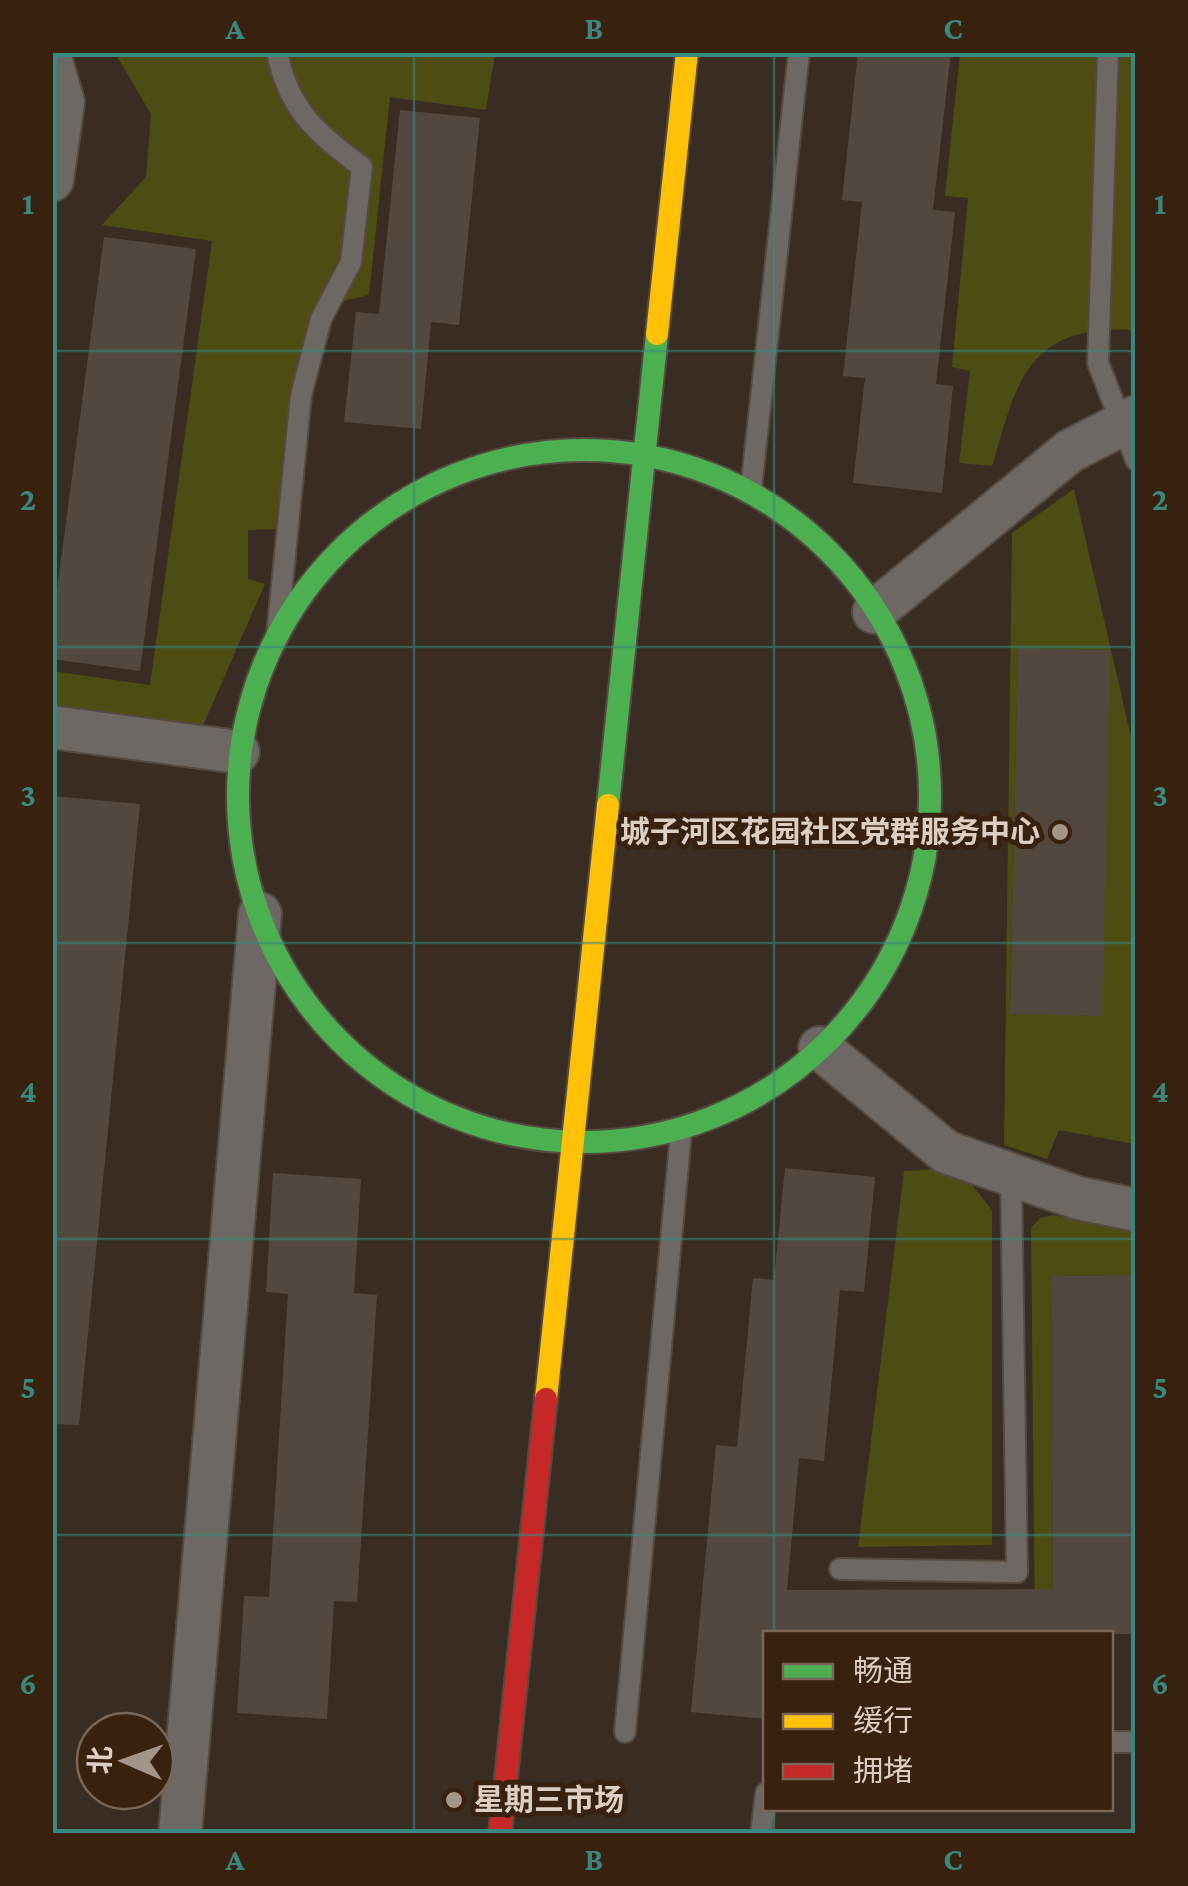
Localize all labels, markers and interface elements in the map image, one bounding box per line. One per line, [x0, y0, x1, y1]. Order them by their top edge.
text: A [224, 10, 245, 46]
text: B [585, 10, 603, 46]
text: C [943, 10, 963, 46]
text: 1 [22, 185, 34, 221]
text: 1 [1154, 185, 1166, 221]
text: 2 [20, 481, 36, 517]
text: 2 [1152, 481, 1168, 517]
text: 3 [20, 777, 36, 813]
text: 3 [1152, 777, 1168, 813]
place label: 城子河区花园社区党群服务中心 [620, 815, 1040, 848]
marker: 城子河区花园社区党群服务中心 [1049, 821, 1071, 843]
text: 4 [19, 1073, 37, 1109]
text: 4 [1151, 1073, 1169, 1109]
text: 5 [20, 1369, 36, 1405]
text: 5 [1152, 1369, 1168, 1405]
legend [763, 1631, 1113, 1811]
text: 畅通 [853, 1654, 913, 1687]
text: 6 [19, 1665, 37, 1701]
text: 6 [1151, 1665, 1169, 1701]
text: 缓行 [853, 1704, 913, 1737]
north arrow [75, 1711, 175, 1811]
text: 北 [85, 1746, 116, 1775]
text: 拥堵 [853, 1754, 913, 1787]
place label: 星期三市场 [474, 1783, 624, 1816]
marker: 星期三市场 [443, 1789, 465, 1811]
text: A [224, 1841, 245, 1877]
text: B [585, 1841, 603, 1877]
text: C [943, 1841, 963, 1877]

